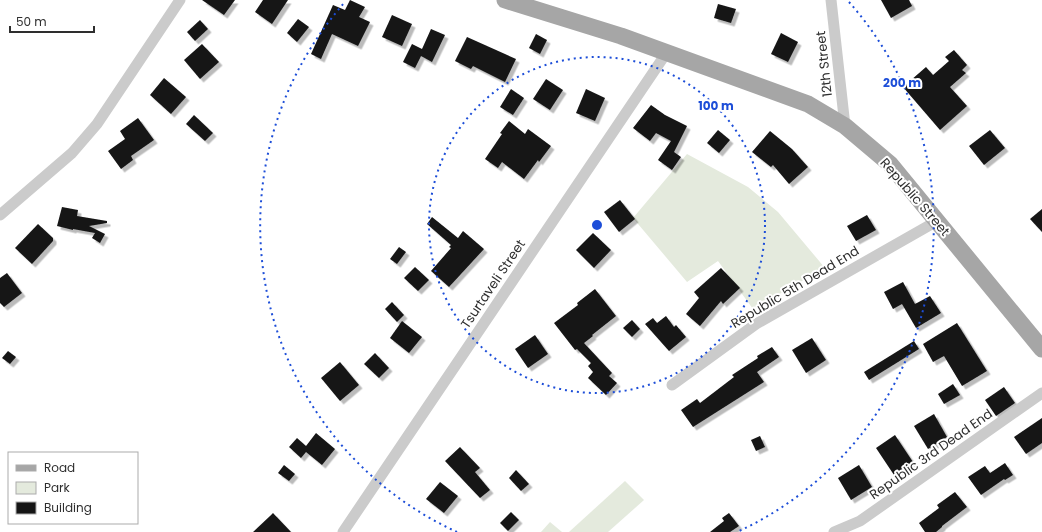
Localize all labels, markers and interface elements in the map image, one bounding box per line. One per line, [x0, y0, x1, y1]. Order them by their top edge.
scale bar [10, 8, 94, 34]
text: 50 m [16, 13, 47, 30]
street label: 12th Street [811, 30, 837, 98]
text: 200 m [883, 74, 921, 91]
text: 100 m [698, 97, 734, 114]
street label: Republic Street [876, 154, 954, 240]
centre of rings [590, 218, 604, 232]
street label: Tsurtaveli Street [456, 235, 530, 332]
street label: Republic 5th Dead End [727, 241, 863, 333]
street label: Republic 3rd Dead End [866, 404, 996, 504]
legend [8, 452, 138, 524]
text: Road [44, 459, 75, 476]
text: Park [44, 479, 71, 496]
text: Building [44, 499, 92, 516]

